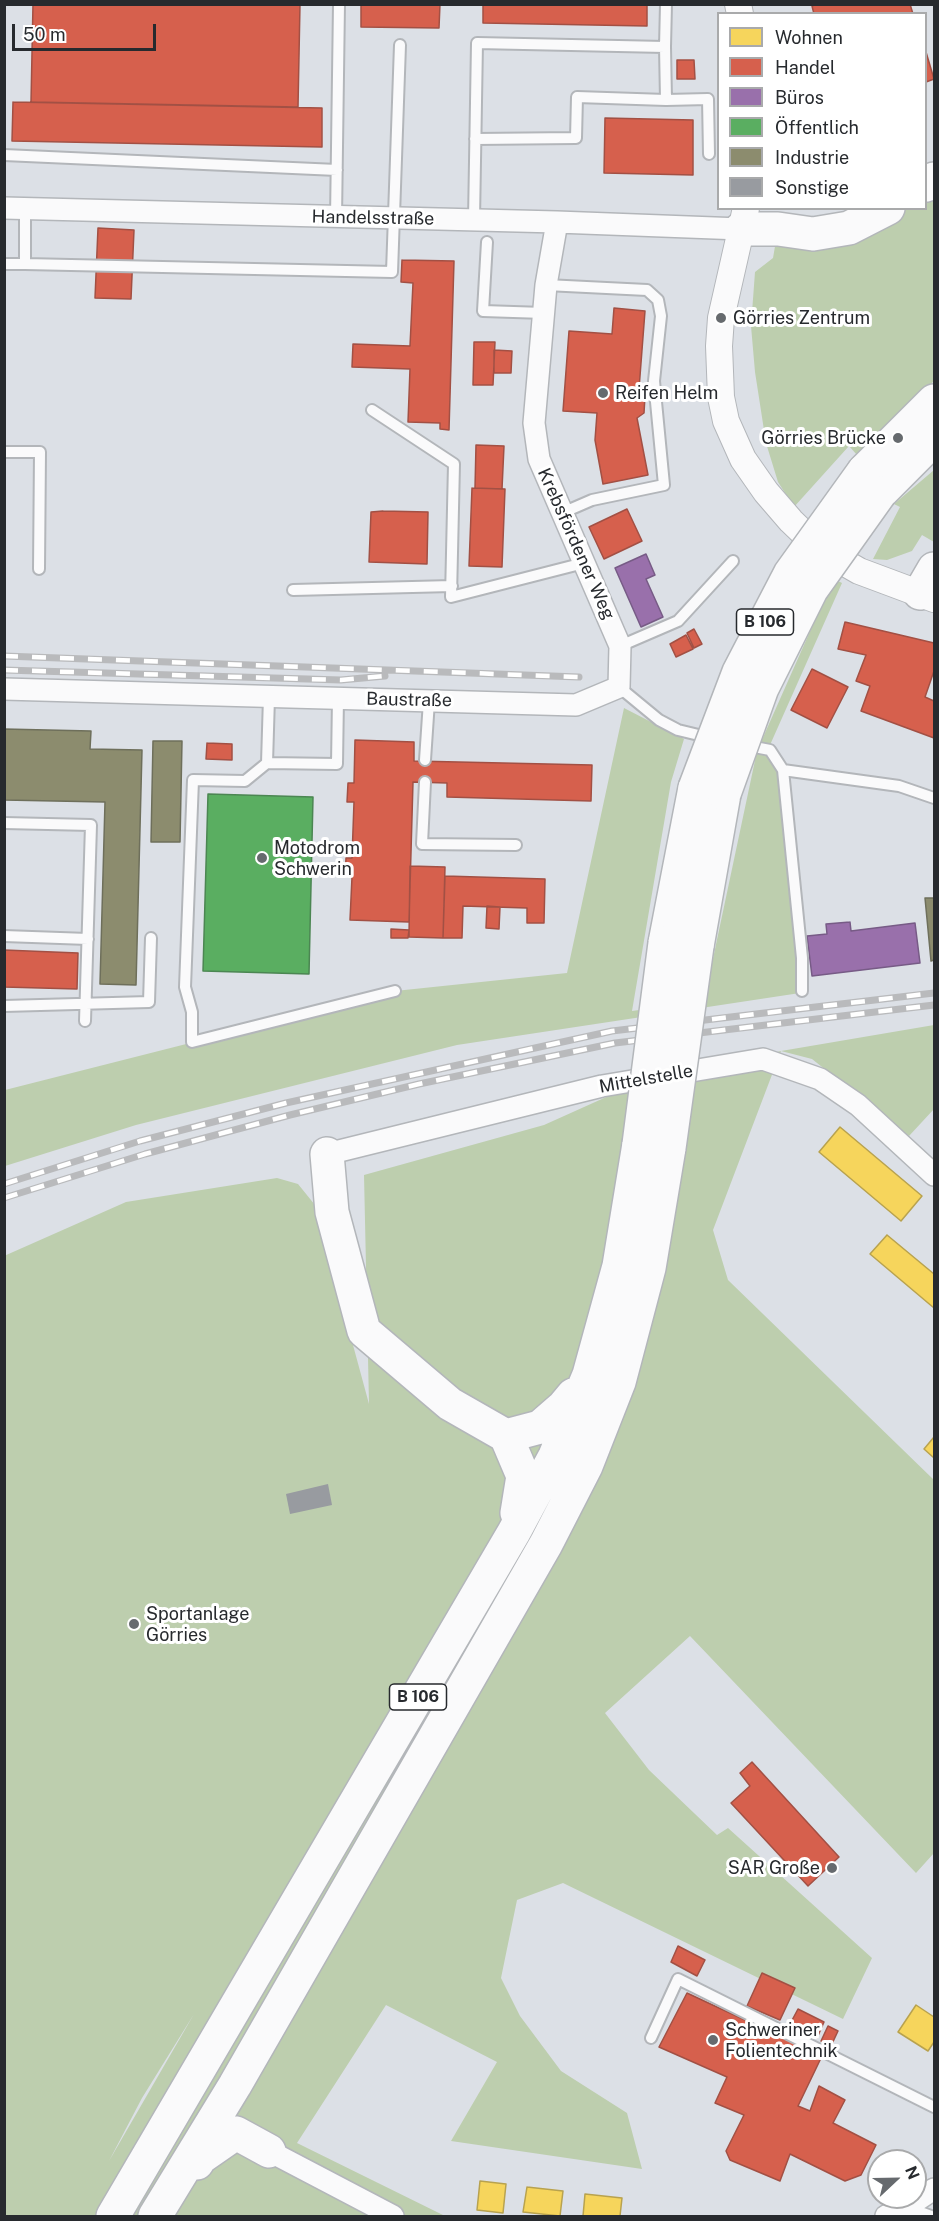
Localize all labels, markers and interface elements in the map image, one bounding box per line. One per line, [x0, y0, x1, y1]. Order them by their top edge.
scale bar [15, 12, 159, 50]
legend [717, 12, 927, 210]
text: 50 m [23, 24, 66, 45]
text: Wohnen [775, 27, 843, 48]
text: Handel [775, 57, 835, 78]
text: Büros [775, 87, 824, 108]
text: Öffentlich [775, 117, 859, 138]
text: Industrie [775, 147, 849, 168]
text: Sonstige [775, 177, 849, 198]
street label: Handelsstraße [311, 206, 435, 230]
place label: Görries Zentrum [733, 307, 870, 329]
marker: Görries Zentrum [714, 311, 728, 325]
place label: Reifen Helm [615, 382, 718, 404]
marker: Reifen Helm [596, 386, 610, 400]
place label: Görries Brücke [761, 427, 886, 449]
marker: Görries Brücke [891, 431, 905, 445]
street label: Krebsfördener Weg [533, 465, 619, 623]
road number: B 106 [736, 609, 794, 635]
street label: Baustraße [366, 688, 452, 712]
place label: Motodrom Schwerin [274, 837, 360, 880]
marker: Motodrom Schwerin [255, 851, 269, 865]
street label: Mittelstelle [597, 1060, 695, 1098]
place label: Sportanlage Görries [146, 1603, 249, 1646]
marker: Sportanlage Görries [127, 1617, 141, 1631]
road number: B 106 [390, 1684, 446, 1710]
place label: SAR Große [728, 1857, 820, 1879]
marker: SAR Große [825, 1861, 839, 1875]
place label: Schweriner Folientechnik [725, 2019, 838, 2062]
marker: Schweriner Folientechnik [706, 2033, 720, 2047]
north arrow [867, 2149, 927, 2209]
text: N [901, 2163, 923, 2182]

